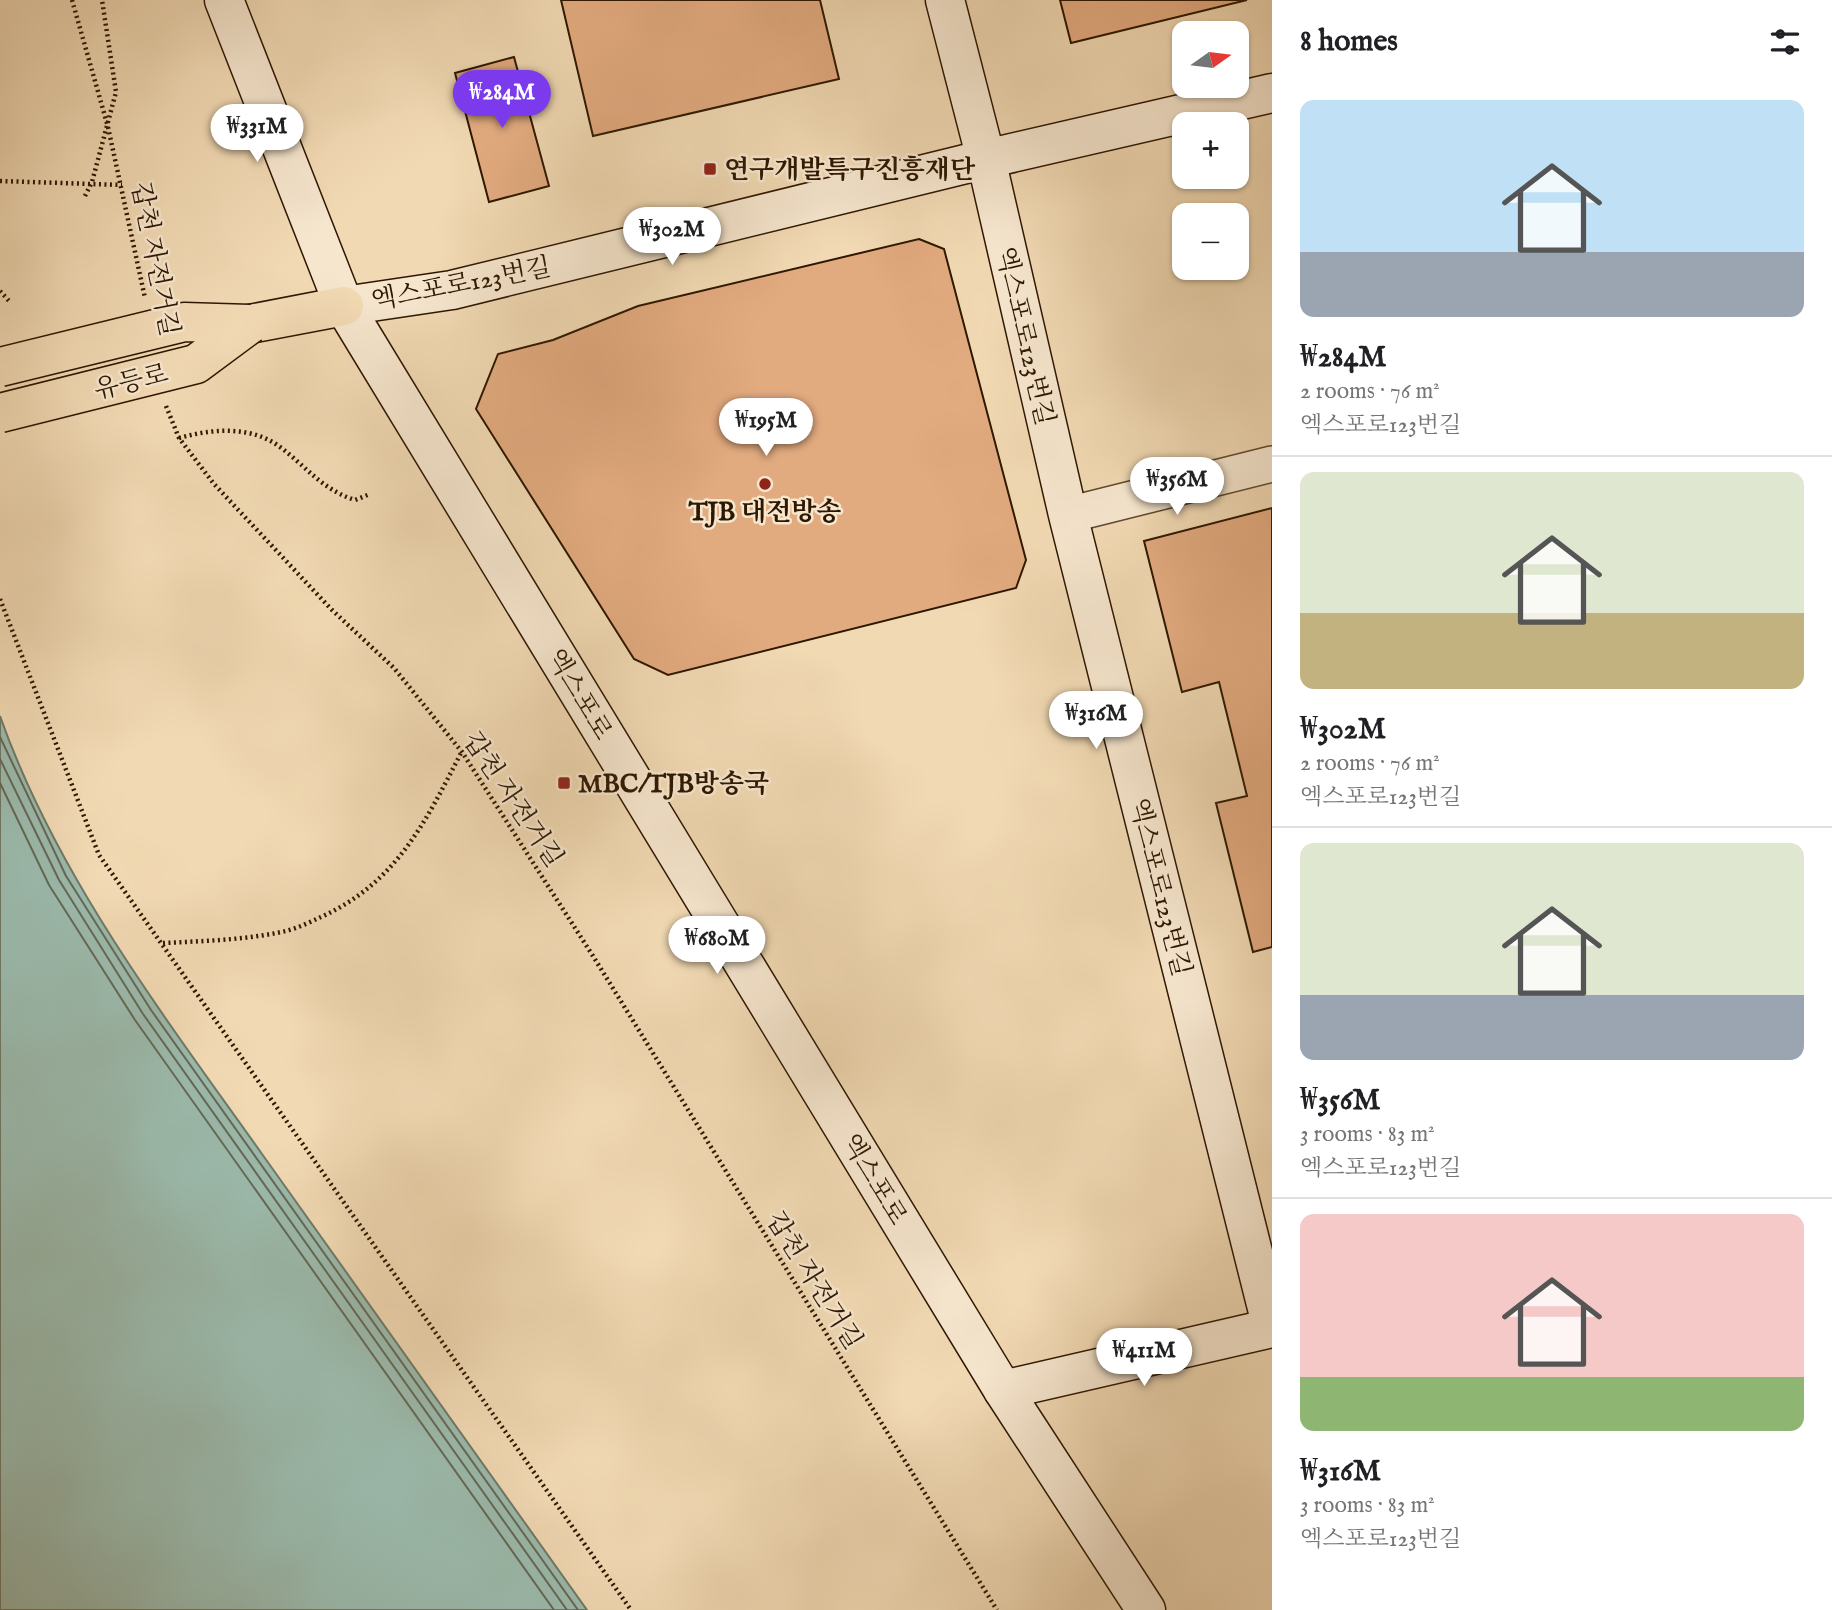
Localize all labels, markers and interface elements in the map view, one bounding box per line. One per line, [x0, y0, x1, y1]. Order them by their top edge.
north arrow [1172, 21, 1250, 98]
map controls [1172, 21, 1249, 280]
text: 8 homes [1300, 23, 1398, 61]
icon: filters [1766, 23, 1804, 61]
pin: ₩284M [453, 71, 551, 130]
text: ₩284M [469, 78, 535, 107]
pin: ₩331M [208, 104, 306, 164]
text: ₩331M [227, 112, 287, 141]
button: + [1172, 112, 1249, 189]
icon: home [1489, 145, 1615, 271]
place label: 연구개발특구진흥재단 [724, 154, 976, 187]
marker: 연구개발특구진흥재단 [702, 161, 718, 177]
street label: 갑천 자전거길 [123, 179, 186, 339]
button: − [1172, 203, 1249, 280]
pin: ₩302M [623, 208, 721, 267]
text: ₩302M [639, 215, 705, 244]
street label: 엑스포로123번길 [988, 244, 1061, 429]
street label: 엑스포로123번길 [369, 251, 554, 318]
text: ₩284M [1300, 339, 1386, 377]
street label: 유등로 [91, 357, 172, 408]
text: 2 rooms · 76 m² [1300, 377, 1440, 406]
pin: ₩195M [717, 398, 815, 458]
text: ₩195M [735, 406, 797, 435]
text: 엑스포로123번길 [1300, 411, 1461, 440]
pin: ₩356M [1128, 458, 1226, 517]
text: ₩356M [1146, 465, 1208, 494]
marker: TJB 대전방송 [757, 476, 773, 492]
place label: TJB 대전방송 [688, 496, 841, 529]
icon: home [1489, 517, 1615, 643]
street label: 엑스포로 [539, 643, 619, 746]
pin: ₩316M [1047, 692, 1145, 751]
text: ₩316M [1065, 699, 1127, 728]
text: ₩302M [1300, 711, 1386, 749]
street label: 갑천 자전거길 [455, 726, 570, 874]
text: 2 rooms · 76 m² [1300, 749, 1440, 778]
place label: MBC/TJB방송국 [578, 768, 769, 801]
marker: MBC/TJB방송국 [556, 775, 572, 791]
text: 엑스포로123번길 [1300, 783, 1461, 812]
street label: 엑스포로123번길 [1121, 795, 1198, 980]
icon: home [1489, 888, 1615, 1014]
pin: ₩680M [668, 916, 766, 976]
text: ₩680M [684, 924, 750, 953]
text: ₩356M [1300, 1082, 1381, 1120]
text: 3 rooms · 83 m² [1300, 1120, 1435, 1149]
street label: 엑스포로 [834, 1128, 914, 1231]
text: 엑스포로123번길 [1300, 1154, 1461, 1183]
street label: 갑천 자전거길 [758, 1206, 869, 1356]
icon: home [1489, 1259, 1615, 1385]
pin: ₩411M [1095, 1328, 1193, 1388]
text: ₩411M [1112, 1336, 1176, 1365]
text: ₩316M [1300, 1453, 1381, 1491]
text: 3 rooms · 83 m² [1300, 1491, 1435, 1520]
text: 엑스포로123번길 [1300, 1525, 1461, 1554]

